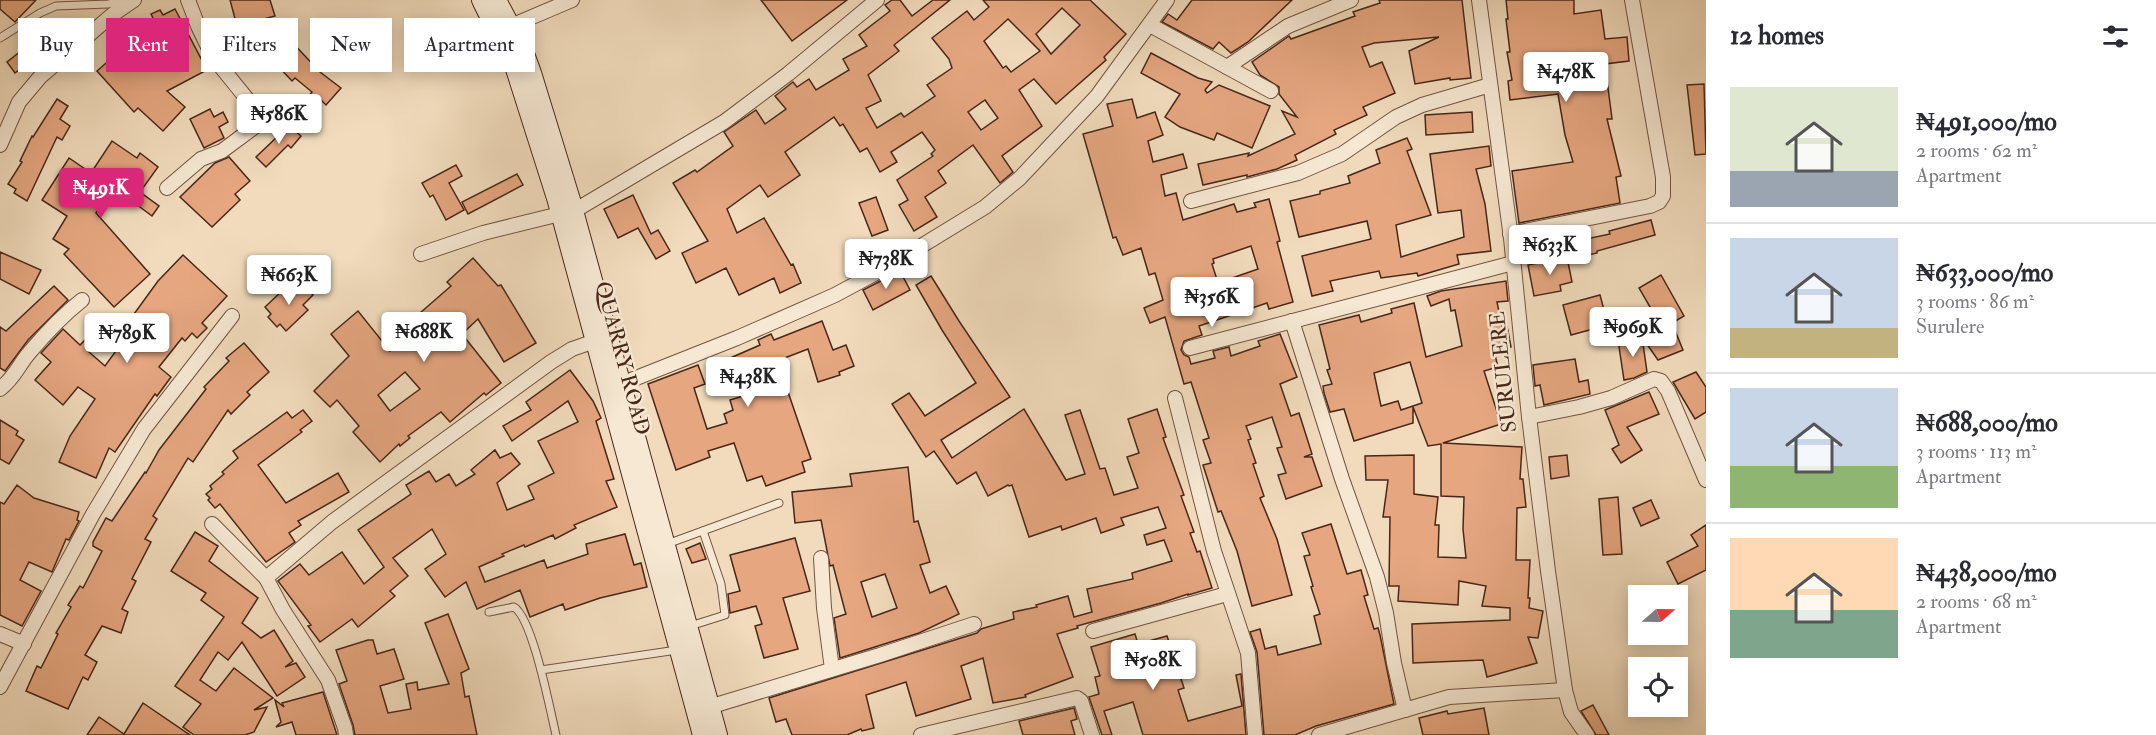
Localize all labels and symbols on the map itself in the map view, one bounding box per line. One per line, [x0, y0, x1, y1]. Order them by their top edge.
pin: ₦478K [1524, 52, 1608, 103]
pin: ₦586K [237, 94, 321, 145]
pin: ₦491K [59, 168, 143, 219]
pin: ₦633K [1508, 225, 1592, 276]
pin: ₦738K [844, 239, 928, 290]
pin: ₦663K [247, 255, 331, 306]
pin: ₦356K [1170, 277, 1254, 328]
street label: QUARRY ROAD [589, 278, 656, 438]
pin: ₦969K [1591, 307, 1675, 358]
street label: SURULERE [1484, 310, 1523, 434]
pin: ₦688K [382, 312, 466, 363]
pin: ₦789K [85, 313, 169, 364]
pin: ₦438K [706, 357, 790, 408]
north arrow [1628, 585, 1688, 645]
pin: ₦508K [1111, 640, 1195, 691]

